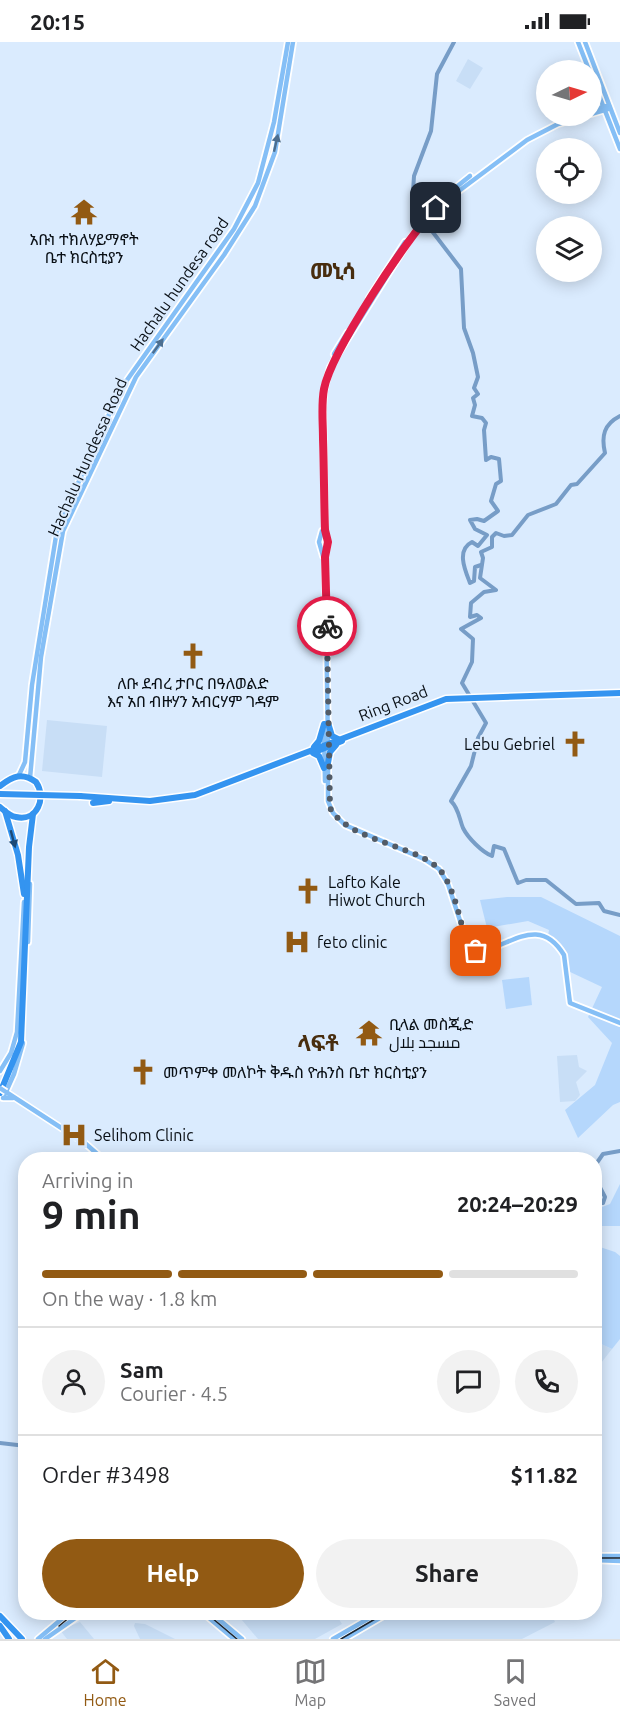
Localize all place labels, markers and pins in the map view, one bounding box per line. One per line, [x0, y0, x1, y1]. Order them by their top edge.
pin [410, 182, 461, 233]
temple icon: አቡነ ተክለሃይማኖት ቤተ ክርስቲያን [69, 197, 99, 227]
place label: አቡነ ተክለሃይማኖት ቤተ ክርስቲያን [29, 230, 139, 266]
church icon: ለቡ ደብረ ታቦር በዓለወልድ እና አበ ብዙሃን አብርሃም ገዳም [178, 641, 208, 671]
place label: ለቡ ደብረ ታቦር በዓለወልድ እና አበ ብዙሃን አብርሃም ገዳም [107, 674, 279, 710]
church icon: Lebu Gebriel [560, 729, 590, 759]
place label: Lebu Gebriel [464, 735, 555, 753]
place label: Lafto Kale Hiwot Church [328, 873, 425, 909]
church icon: Lafto Kale Hiwot Church [293, 876, 323, 906]
pin [450, 925, 501, 976]
hospital icon: feto clinic [282, 927, 312, 957]
place label: feto clinic [317, 933, 388, 951]
place label: ቢላል መስጂድ مسجد بلال [389, 1015, 474, 1053]
temple icon: ቢላል መስጂድ مسجد بلال [354, 1018, 384, 1048]
church icon: መጥምቀ መለኮት ቅዱስ ዮሐንስ ቤተ ክርስቲያን [128, 1057, 158, 1087]
place label: መጥምቀ መለኮት ቅዱስ ዮሐንስ ቤተ ክርስቲያን [163, 1063, 427, 1081]
hospital icon: Selihom Clinic [59, 1120, 89, 1150]
place label: Selihom Clinic [94, 1126, 194, 1144]

